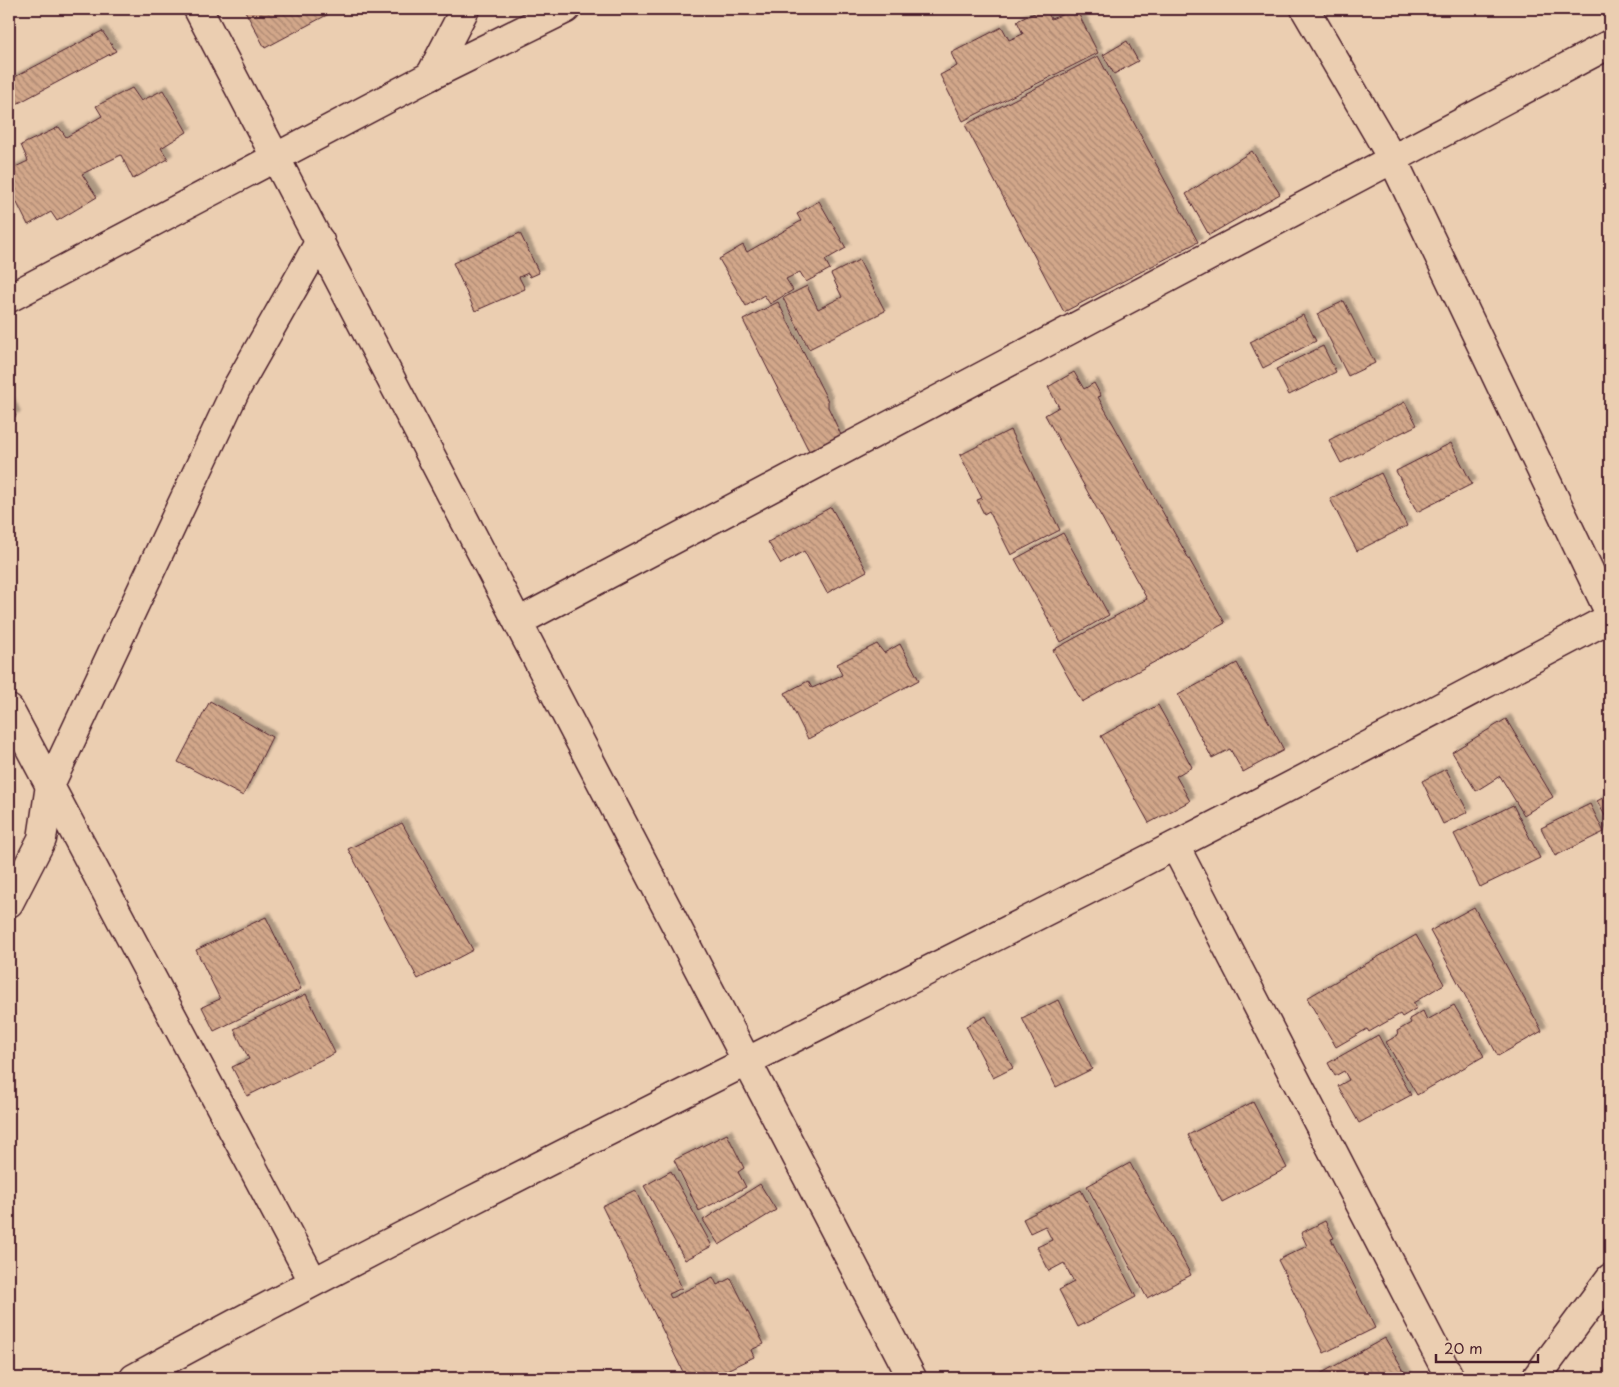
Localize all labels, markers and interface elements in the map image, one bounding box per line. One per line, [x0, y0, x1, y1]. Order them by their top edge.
scale bar [1436, 1332, 1539, 1364]
text: 20 m [1444, 1336, 1483, 1359]

